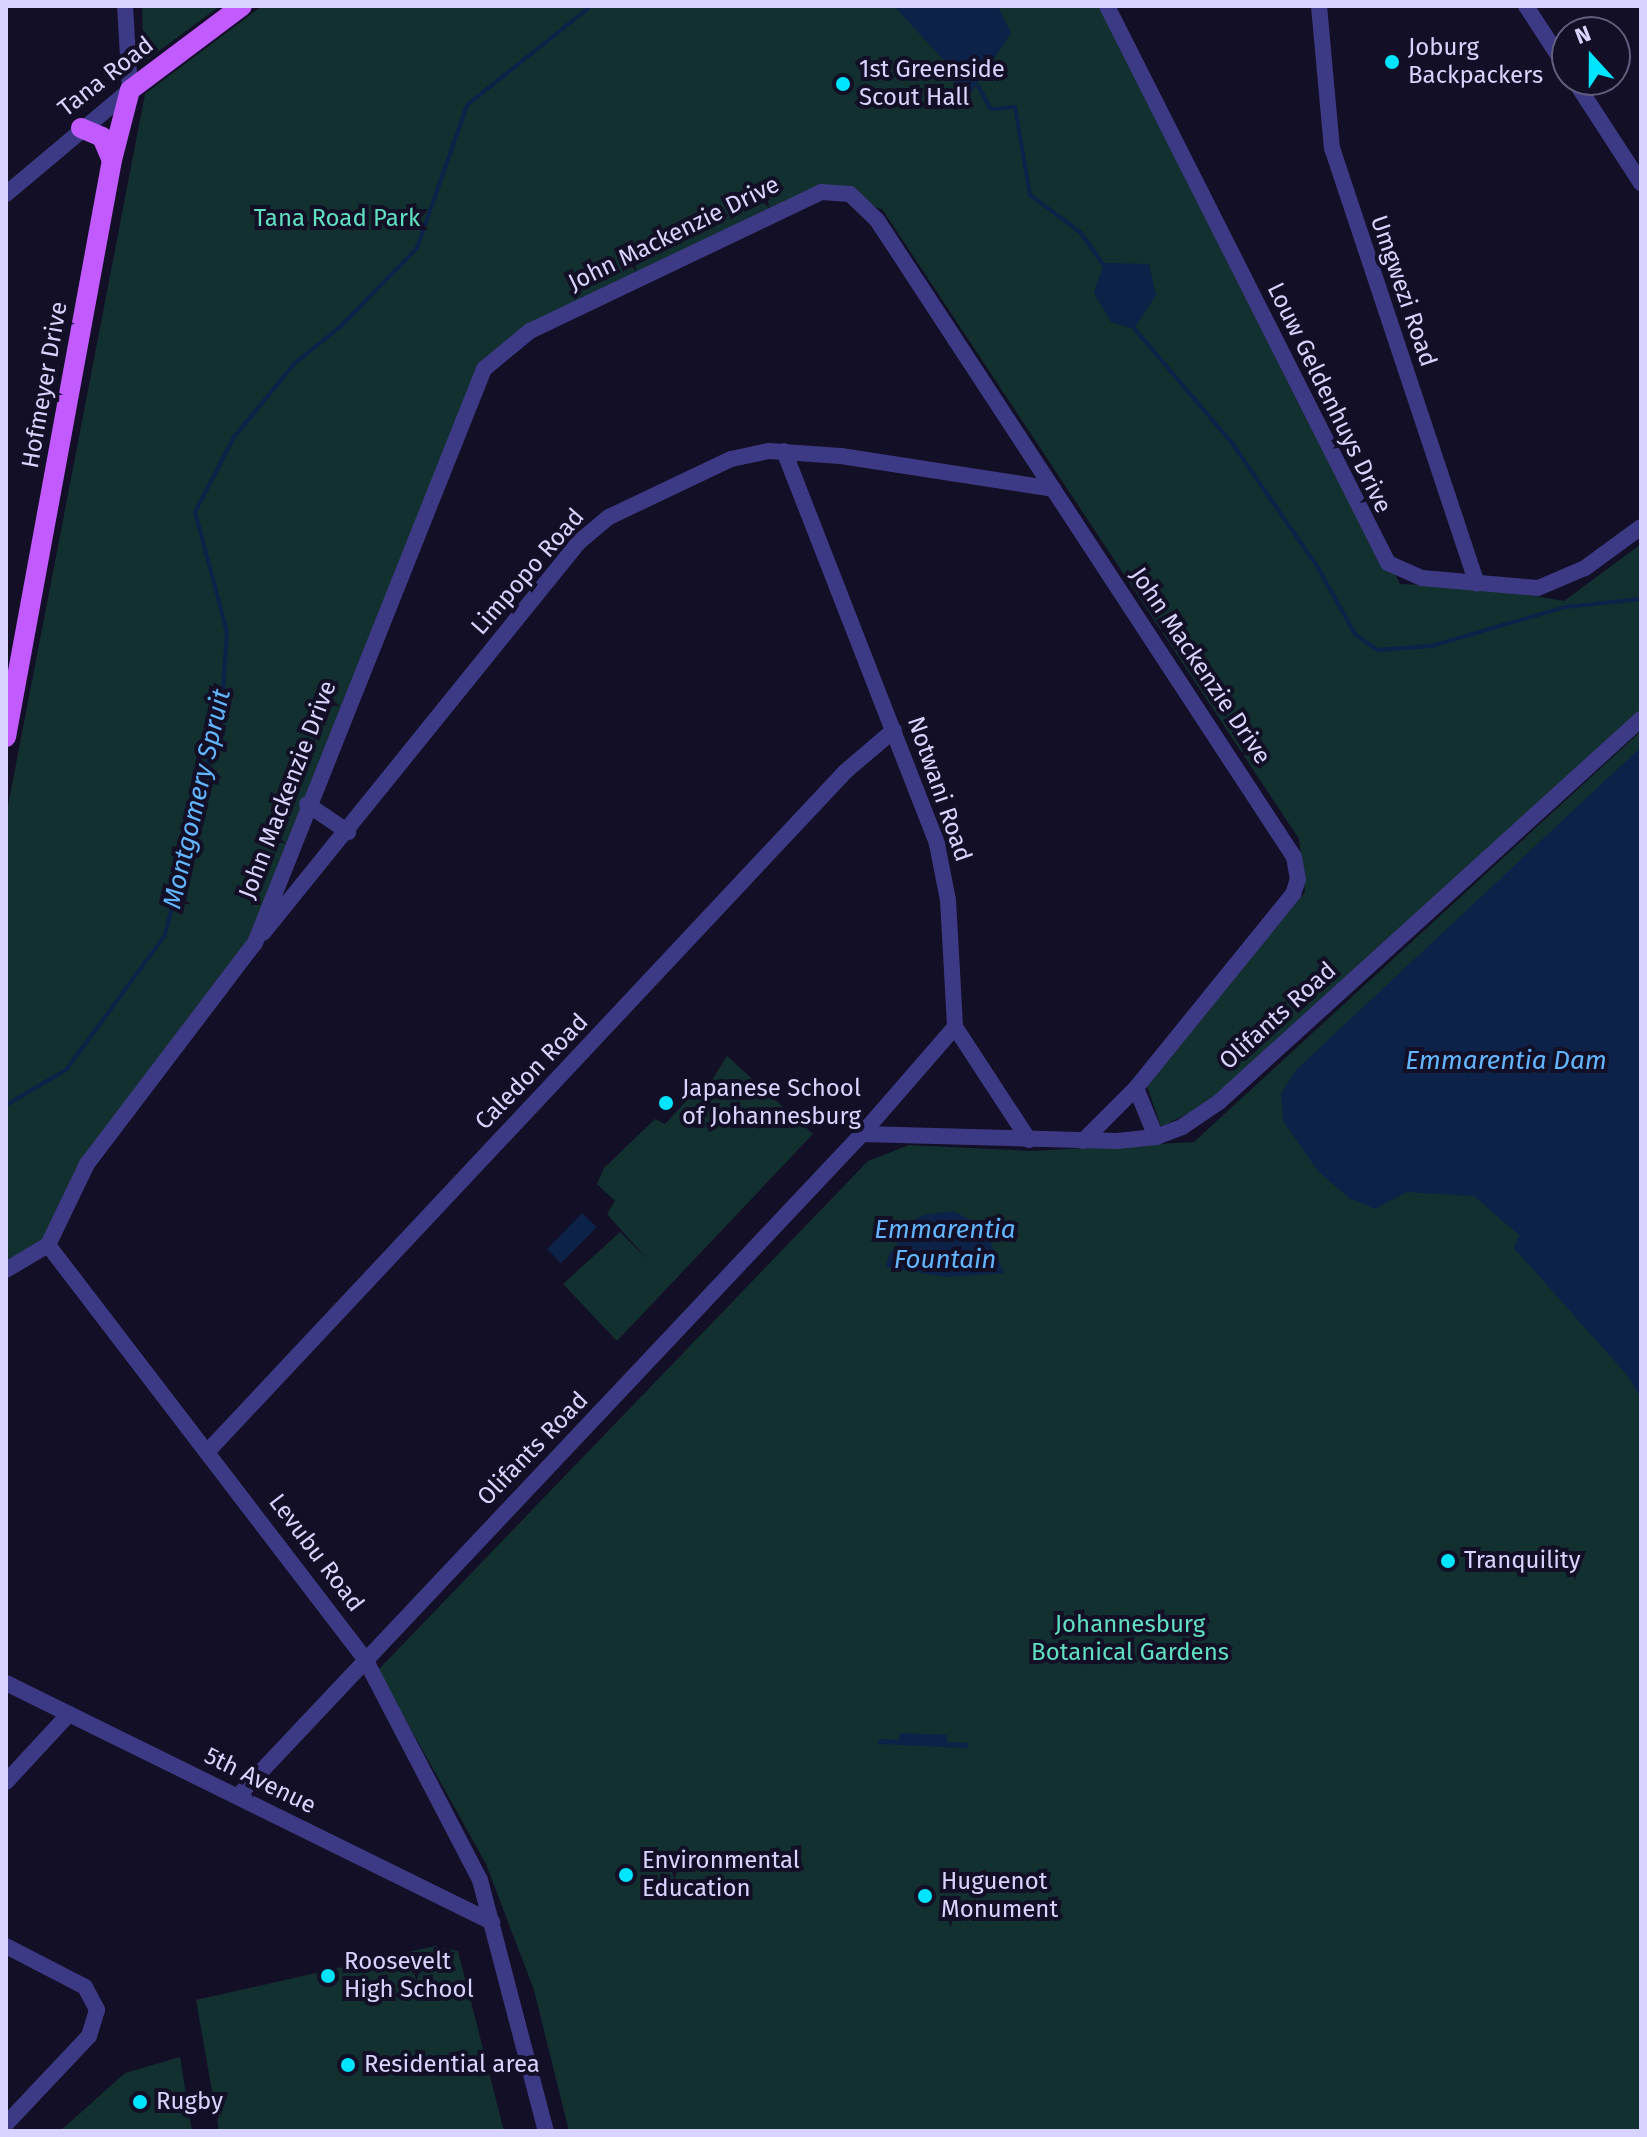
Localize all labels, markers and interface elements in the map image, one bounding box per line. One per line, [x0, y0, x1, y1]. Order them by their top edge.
north arrow [1551, 16, 1631, 96]
text: N [1571, 20, 1595, 50]
street label: Tana Road [53, 31, 159, 123]
place label: Joburg Backpackers [1408, 34, 1543, 90]
marker: Joburg Backpackers [1383, 53, 1401, 71]
place label: 1st Greenside Scout Hall [859, 56, 1005, 112]
marker: 1st Greenside Scout Hall [834, 75, 852, 93]
street label: John Mackenzie Drive [564, 170, 784, 298]
park label: Tana Road Park [254, 205, 420, 233]
street label: Umgwezi Road [1364, 212, 1442, 370]
street label: Louw Geldenhuys Drive [1261, 278, 1397, 518]
street label: Hofmeyer Drive [16, 299, 74, 471]
street label: Limpopo Road [465, 503, 591, 641]
street label: John Mackenzie Drive [1123, 562, 1277, 770]
street label: John Mackenzie Drive [233, 677, 343, 903]
water label: Montgomery Spruit [157, 686, 237, 912]
street label: Notwani Road [901, 713, 977, 865]
street label: Olifants Road [1214, 956, 1342, 1076]
street label: Caledon Road [469, 1008, 595, 1136]
water label: Emmarentia Dam [1405, 1045, 1607, 1077]
place label: Japanese School of Johannesburg [682, 1075, 861, 1131]
marker: Japanese School of Johannesburg [657, 1094, 675, 1112]
water label: Emmarentia Fountain [874, 1214, 1016, 1276]
street label: Olifants Road [472, 1386, 594, 1512]
street label: Levubu Road [262, 1488, 370, 1618]
place label: Tranquility [1464, 1547, 1580, 1575]
marker: Tranquility [1439, 1552, 1457, 1570]
park label: Johannesburg Botanical Gardens [1031, 1611, 1229, 1667]
street label: 5th Avenue [199, 1742, 321, 1820]
place label: Environmental Education [642, 1847, 800, 1903]
marker: Environmental Education [617, 1866, 635, 1884]
place label: Huguenot Monument [941, 1868, 1058, 1924]
marker: Huguenot Monument [916, 1887, 934, 1905]
place label: Roosevelt High School [344, 1948, 474, 2004]
marker: Roosevelt High School [319, 1967, 337, 1985]
place label: Residential area [364, 2051, 540, 2079]
marker: Residential area [339, 2056, 357, 2074]
place label: Rugby [156, 2088, 223, 2116]
marker: Rugby [131, 2093, 149, 2111]

